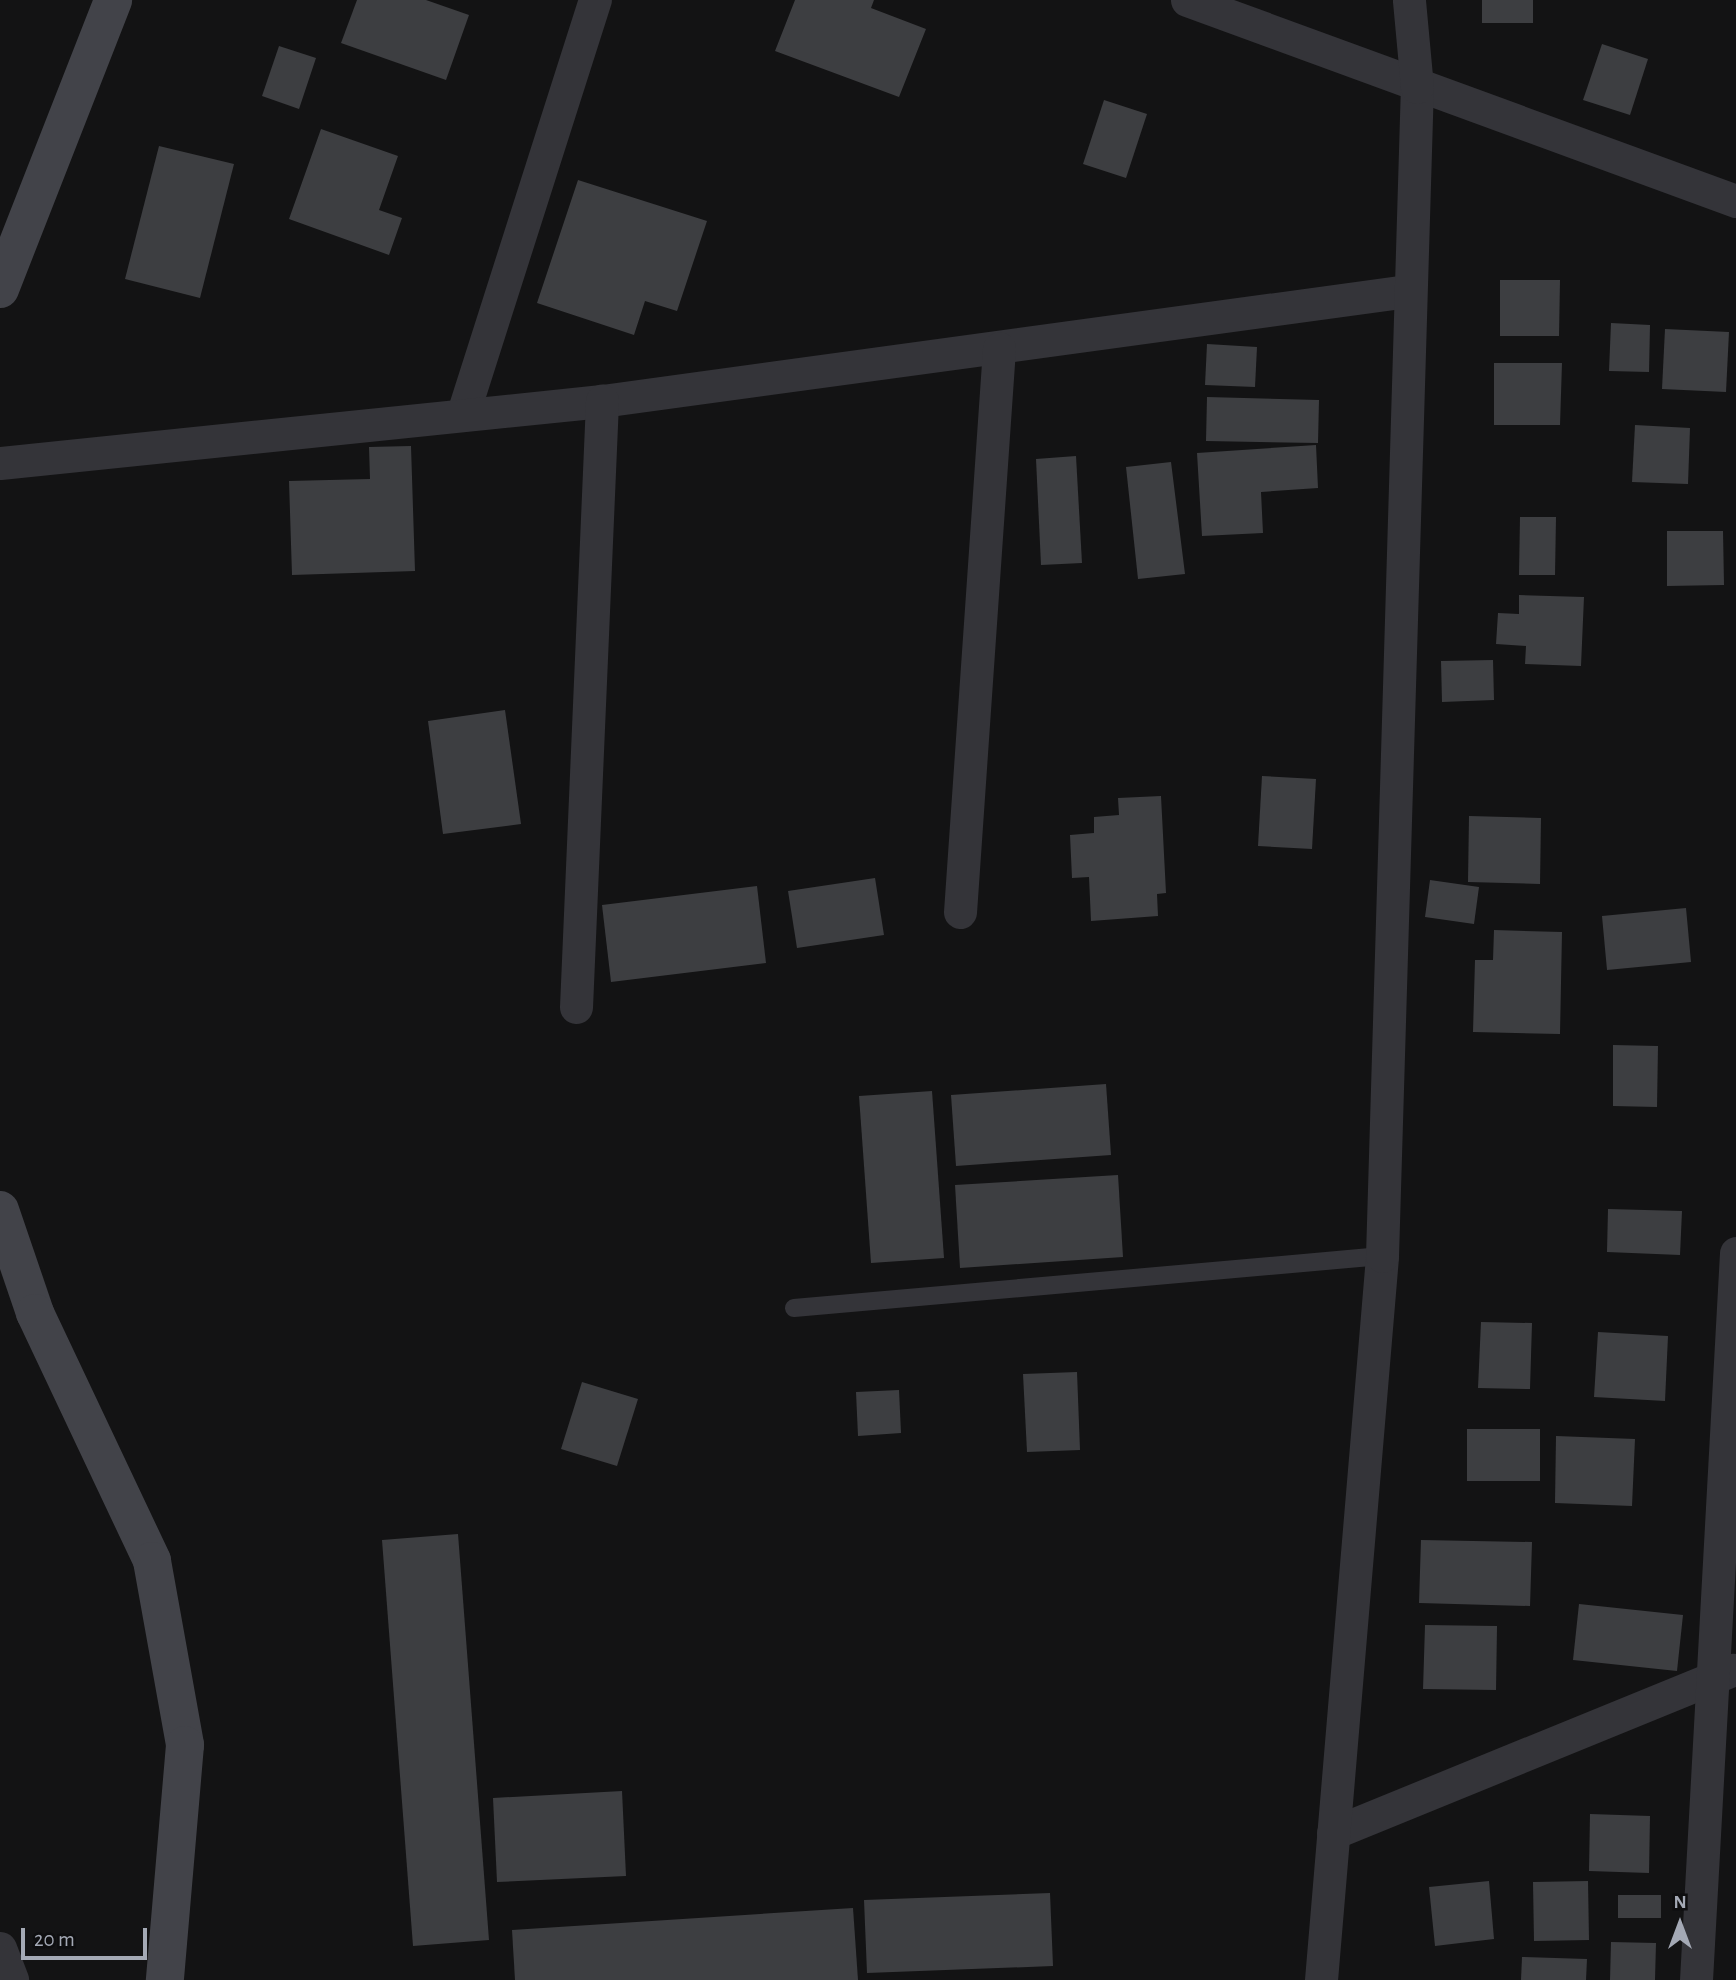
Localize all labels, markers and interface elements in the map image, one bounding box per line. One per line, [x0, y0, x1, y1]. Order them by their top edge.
north arrow [1645, 1889, 1715, 1959]
text: N [1673, 1893, 1687, 1912]
scale bar [24, 1913, 150, 1957]
text: 20 m [34, 1929, 75, 1950]

